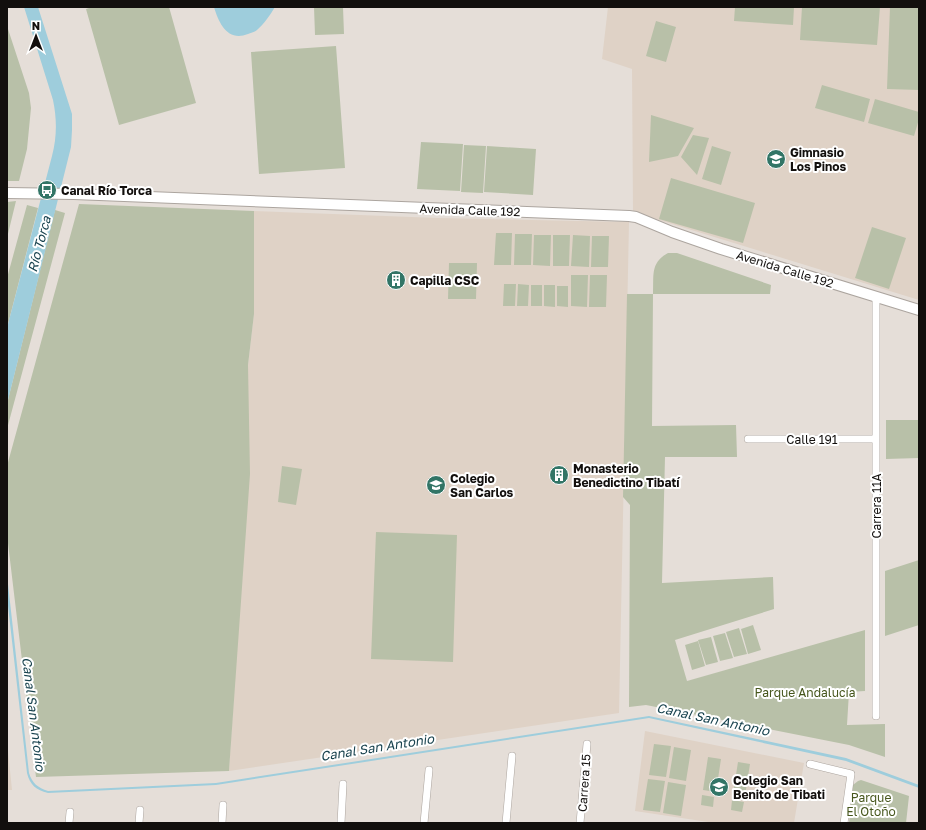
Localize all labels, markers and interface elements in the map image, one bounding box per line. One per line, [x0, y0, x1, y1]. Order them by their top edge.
north arrow [16, 16, 56, 56]
text: N [32, 19, 40, 32]
place label: Gimnasio Los Pinos [790, 145, 847, 174]
school or university icon: Gimnasio Los Pinos [765, 148, 787, 170]
bus stop icon: Canal Río Torca [36, 179, 58, 201]
place label: Canal Río Torca [61, 183, 152, 198]
street label: Avenida Calle 192 [419, 201, 521, 219]
water label: Río Torca [24, 214, 54, 274]
street label: Avenida Calle 192 [734, 247, 836, 291]
building icon: Capilla CSC [385, 269, 407, 291]
place label: Capilla CSC [410, 273, 480, 288]
street label: Calle 191 [786, 432, 838, 447]
place label: Monasterio Benedictino Tibatí [573, 461, 681, 490]
building icon: Monasterio Benedictino Tibatí [548, 464, 570, 486]
place label: Colegio San Carlos [450, 471, 514, 500]
street label: Carrera 11A [869, 473, 884, 539]
school or university icon: Colegio San Carlos [425, 474, 447, 496]
water label: Canal San Antonio [19, 656, 49, 773]
park label: Parque Andalucía [755, 685, 855, 700]
water label: Canal San Antonio [655, 699, 772, 739]
water label: Canal San Antonio [319, 730, 436, 764]
street label: Carrera 15 [574, 753, 594, 813]
place label: Colegio San Benito de Tibati [733, 773, 825, 802]
school or university icon: Colegio San Benito de Tibati [708, 776, 730, 798]
park label: Parque El Otoño [846, 790, 896, 819]

